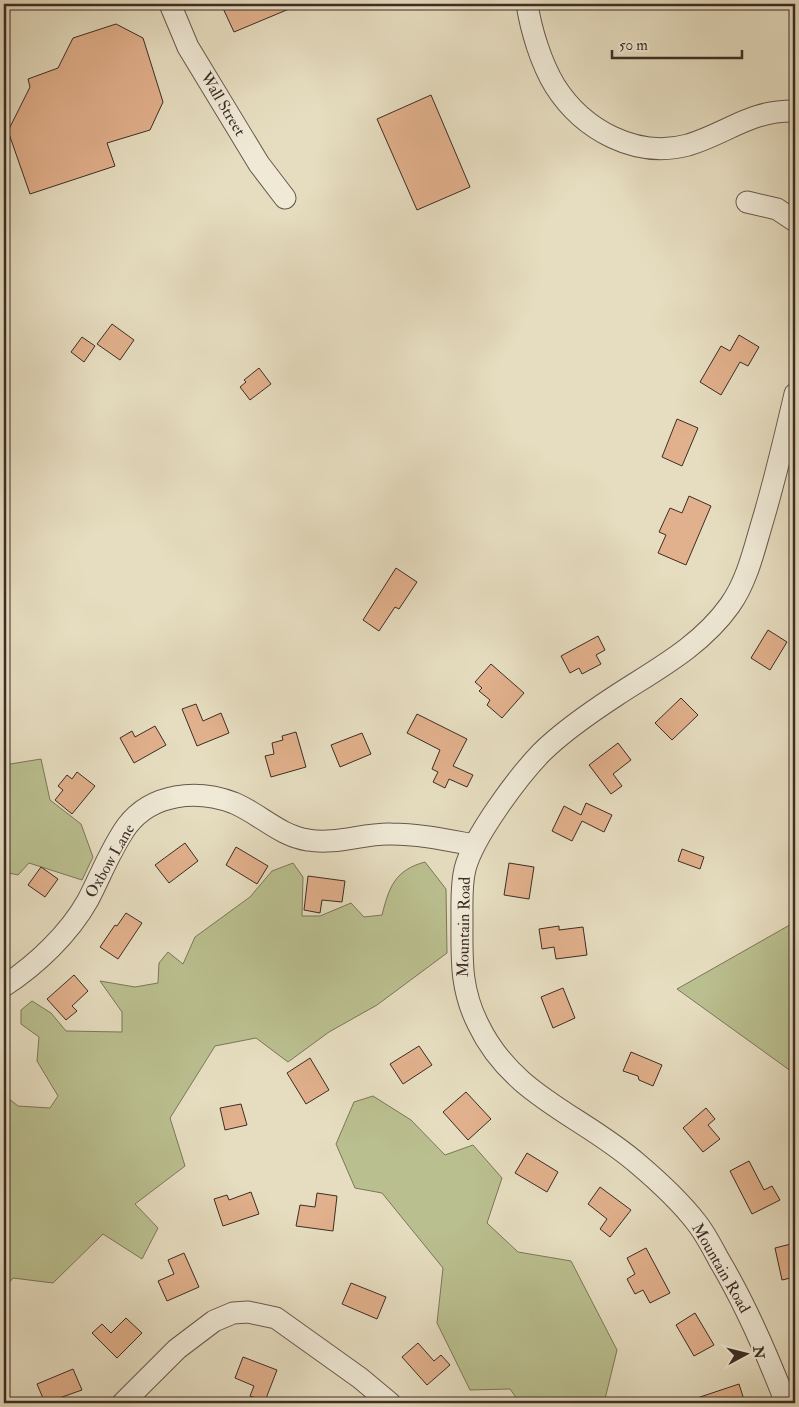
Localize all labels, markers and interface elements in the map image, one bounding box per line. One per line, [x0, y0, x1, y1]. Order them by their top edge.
scale bar [612, 28, 742, 60]
text: 50 m [619, 36, 648, 55]
street label: Wall Street [195, 67, 250, 140]
street label: Oxbow Lane [81, 820, 139, 901]
street label: Mountain Road [453, 877, 475, 977]
street label: Mountain Road [687, 1220, 755, 1317]
north arrow [722, 1330, 772, 1380]
text: N [749, 1344, 768, 1360]

